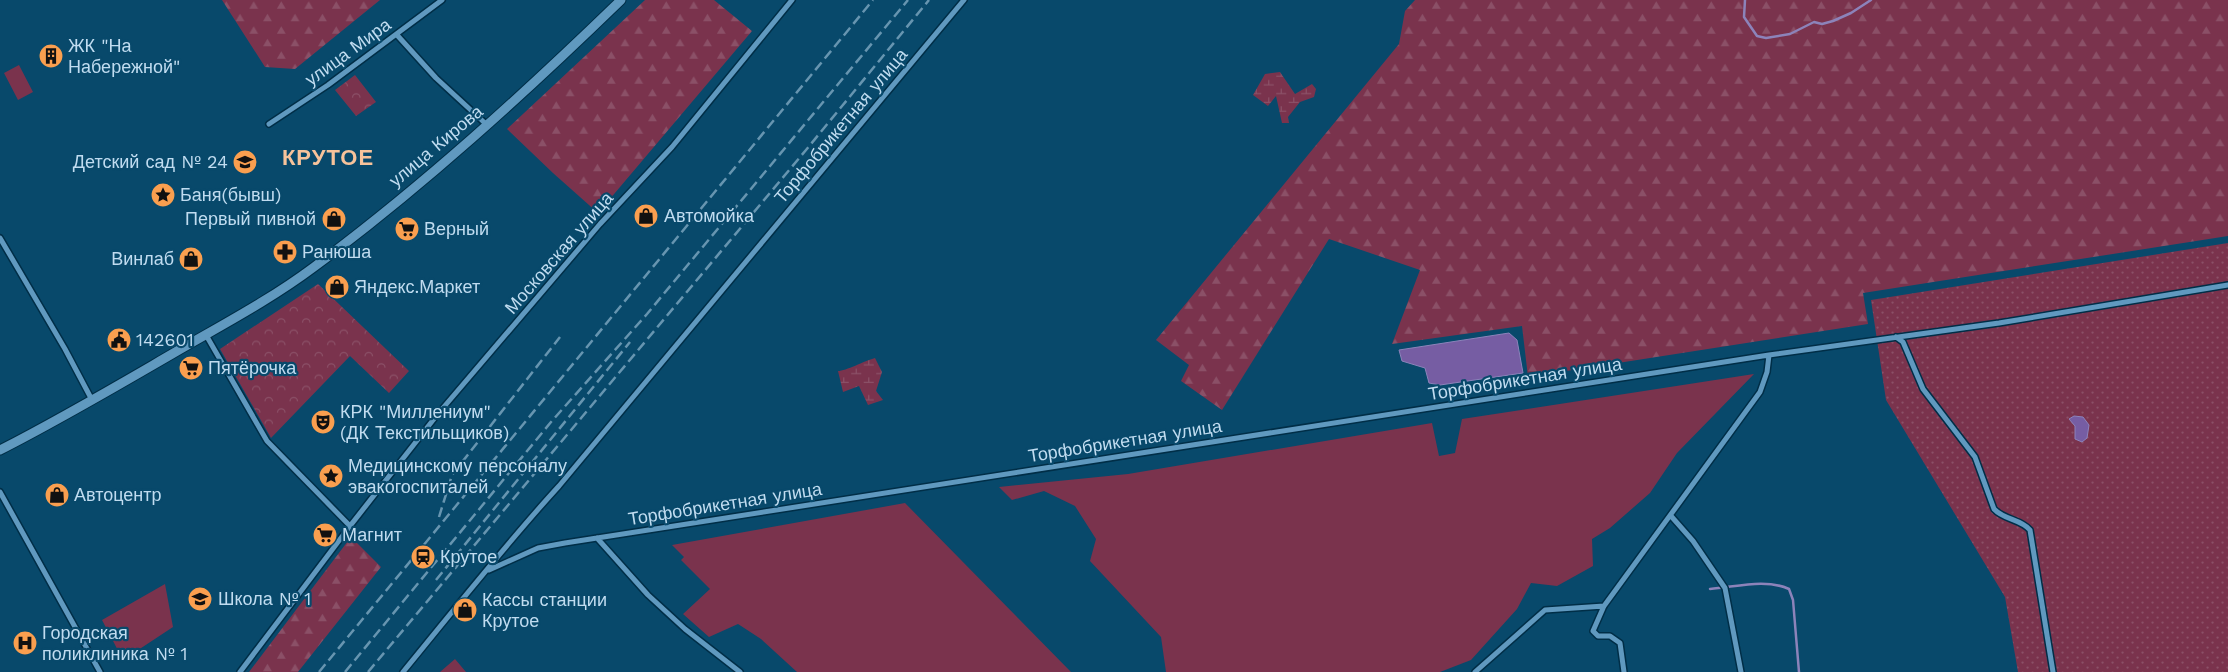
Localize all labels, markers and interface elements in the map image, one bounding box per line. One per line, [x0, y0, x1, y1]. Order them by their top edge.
street label: улица Мира [301, 13, 395, 90]
place label: ЖК "На Набережной" [68, 35, 180, 77]
building icon: ЖК "На Набережной" [38, 43, 64, 69]
street label: Торфобрикетная улица [770, 43, 912, 207]
street label: улица Кирова [385, 100, 487, 191]
district label: КРУТОЕ [282, 145, 374, 170]
school or university icon: Детский сад № 24 [232, 149, 258, 175]
place label: Детский сад № 24 [73, 151, 228, 172]
place icon: Баня(бывш) [150, 182, 176, 208]
place label: Баня(бывш) [180, 184, 281, 205]
street label: Московская улица [500, 187, 618, 318]
shop icon: Автомойка [633, 203, 659, 229]
place label: Автомойка [664, 205, 755, 226]
shop icon: Первый пивной [321, 206, 347, 232]
place label: Первый пивной [185, 208, 316, 229]
supermarket icon: Верный [394, 216, 420, 242]
place label: Верный [424, 218, 489, 239]
pharmacy icon: Ранюша [272, 239, 298, 265]
place label: Ранюша [302, 241, 372, 262]
shop icon: Винлаб [178, 246, 204, 272]
place label: Винлаб [111, 248, 174, 269]
shop icon: Яндекс.Маркет [324, 274, 350, 300]
place label: Яндекс.Маркет [354, 276, 480, 297]
public building icon: 142601 [106, 327, 132, 353]
place label: 142601 [136, 329, 194, 350]
street label: Торфобрикетная улица [1427, 353, 1624, 404]
supermarket icon: Пятёрочка [178, 355, 204, 381]
place label: Пятёрочка [208, 357, 297, 378]
place label: КРК "Миллениум" (ДК Текстильщиков) [340, 401, 509, 443]
theatre icon: КРК "Миллениум" (ДК Текстильщиков) [310, 409, 336, 435]
street label: Торфобрикетная улица [1027, 415, 1224, 466]
place label: Медицинскому персоналу эвакогоспиталей [348, 455, 567, 497]
place icon: Медицинскому персоналу эвакогоспиталей [318, 463, 344, 489]
street label: Торфобрикетная улица [627, 478, 824, 529]
shop icon: Автоцентр [44, 482, 70, 508]
place label: Автоцентр [74, 484, 162, 505]
supermarket icon: Магнит [312, 522, 338, 548]
place label: Магнит [342, 524, 402, 545]
station icon: Крутое [410, 544, 436, 570]
place label: Крутое [440, 546, 497, 567]
school or university icon: Школа № 1 [187, 586, 213, 612]
place label: Школа № 1 [218, 588, 311, 609]
place label: Кассы станции Крутое [482, 589, 607, 631]
shop icon: Кассы станции Крутое [452, 597, 478, 623]
place label: Городская поликлиника № 1 [42, 622, 187, 664]
hospital icon: Городская поликлиника № 1 [12, 630, 38, 656]

